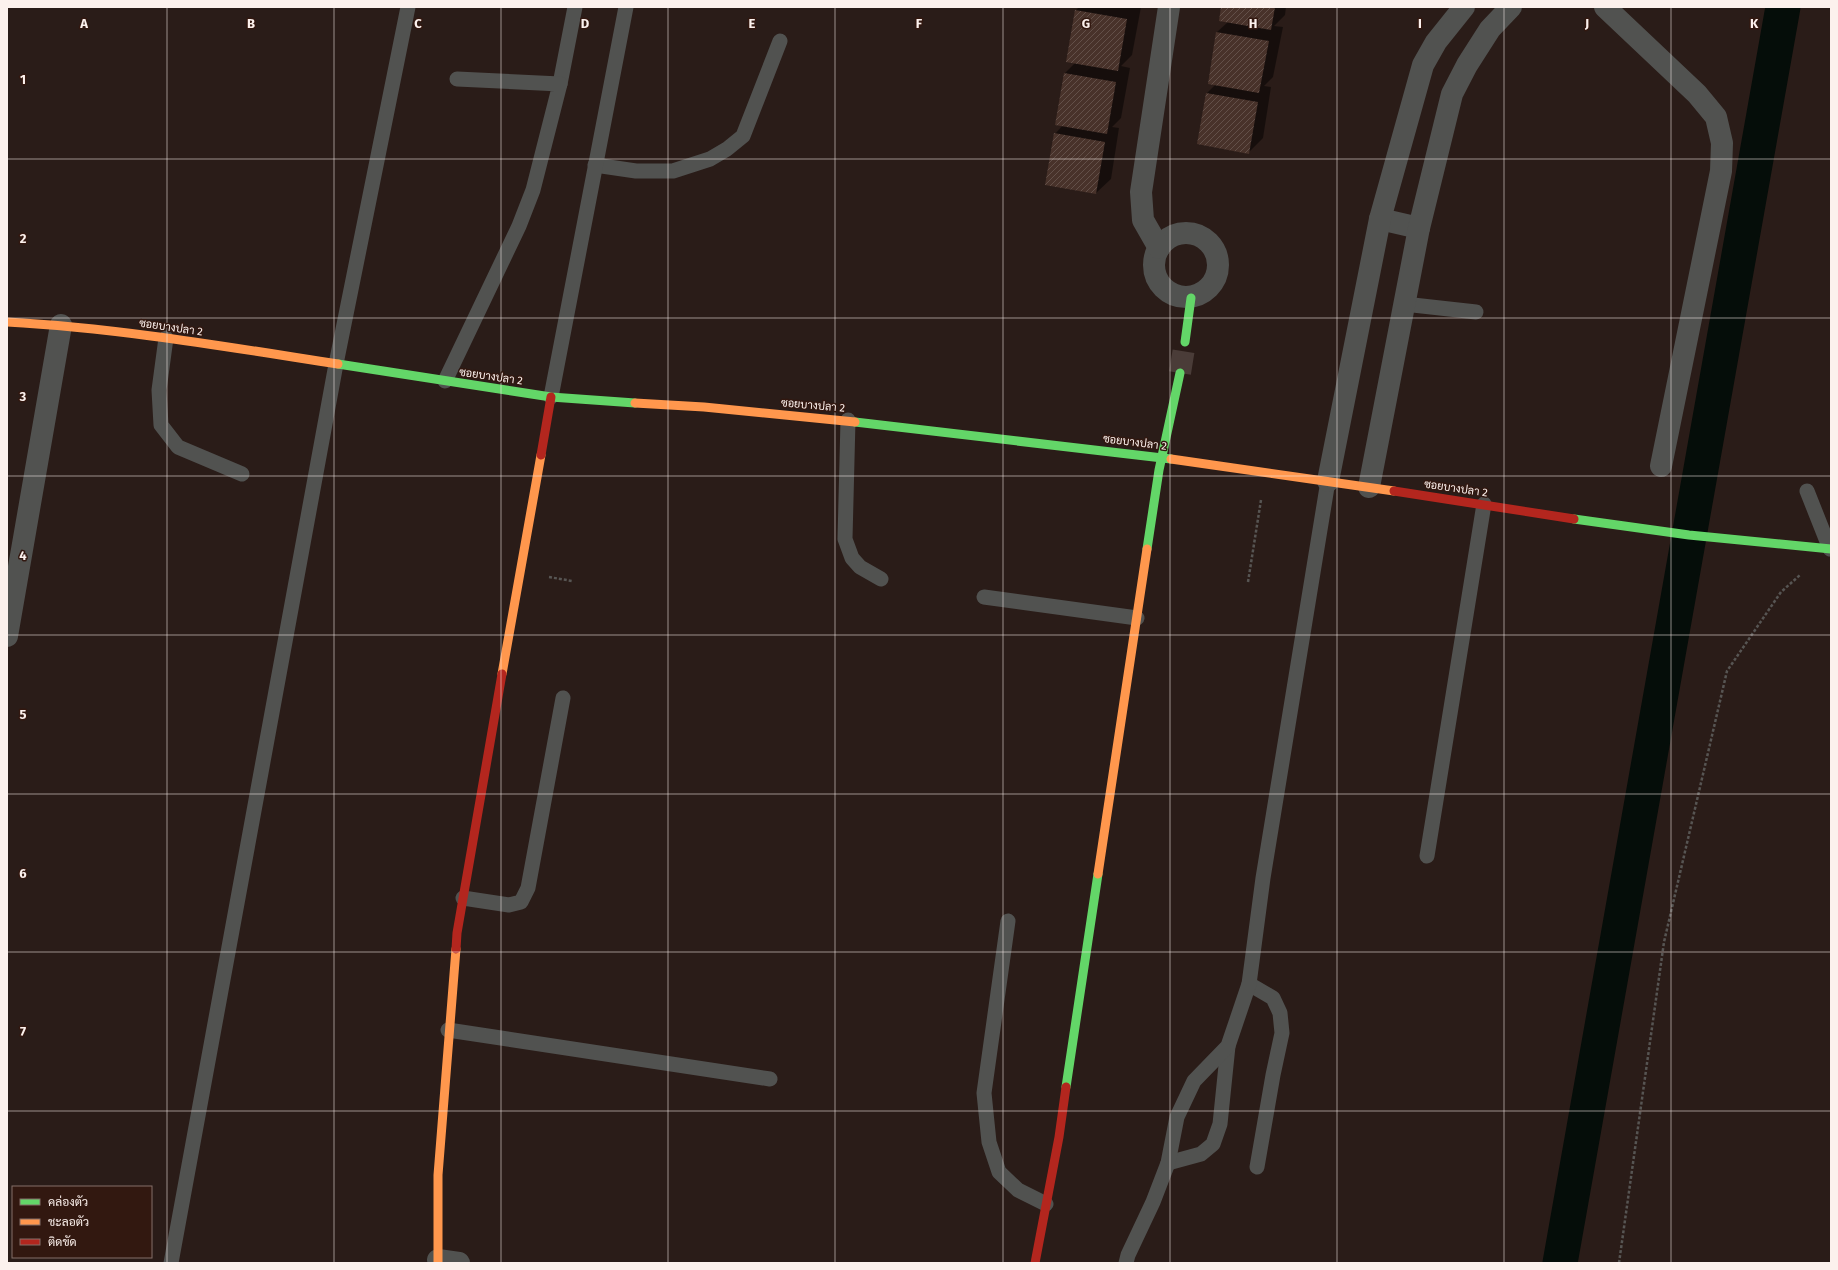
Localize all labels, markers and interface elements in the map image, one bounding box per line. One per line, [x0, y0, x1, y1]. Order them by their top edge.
text: A [79, 16, 88, 31]
text: B [247, 16, 255, 31]
text: C [414, 16, 422, 31]
text: D [581, 16, 590, 31]
text: E [749, 16, 756, 31]
text: F [916, 16, 923, 31]
text: G [1082, 16, 1090, 31]
text: H [1249, 16, 1257, 31]
text: I [1418, 16, 1422, 31]
text: J [1584, 16, 1589, 31]
text: K [1750, 16, 1759, 31]
text: 1 [20, 72, 26, 87]
text: 2 [20, 231, 27, 246]
street label: ซอยบางปลา 2 [138, 317, 204, 338]
street label: ซอยบางปลา 2 [458, 366, 524, 387]
text: 3 [19, 389, 27, 404]
street label: ซอยบางปลา 2 [780, 396, 846, 415]
street label: ซอยบางปลา 2 [1102, 432, 1168, 453]
street label: ซอยบางปลา 2 [1423, 478, 1489, 499]
text: 4 [19, 548, 27, 563]
text: 5 [20, 707, 27, 722]
text: 6 [19, 866, 27, 881]
text: 7 [20, 1024, 26, 1039]
legend [12, 1186, 152, 1258]
text: คล่องตัว [48, 1195, 88, 1209]
text: ชะลอตัว [48, 1215, 89, 1229]
text: ติดขัด [48, 1235, 77, 1249]

